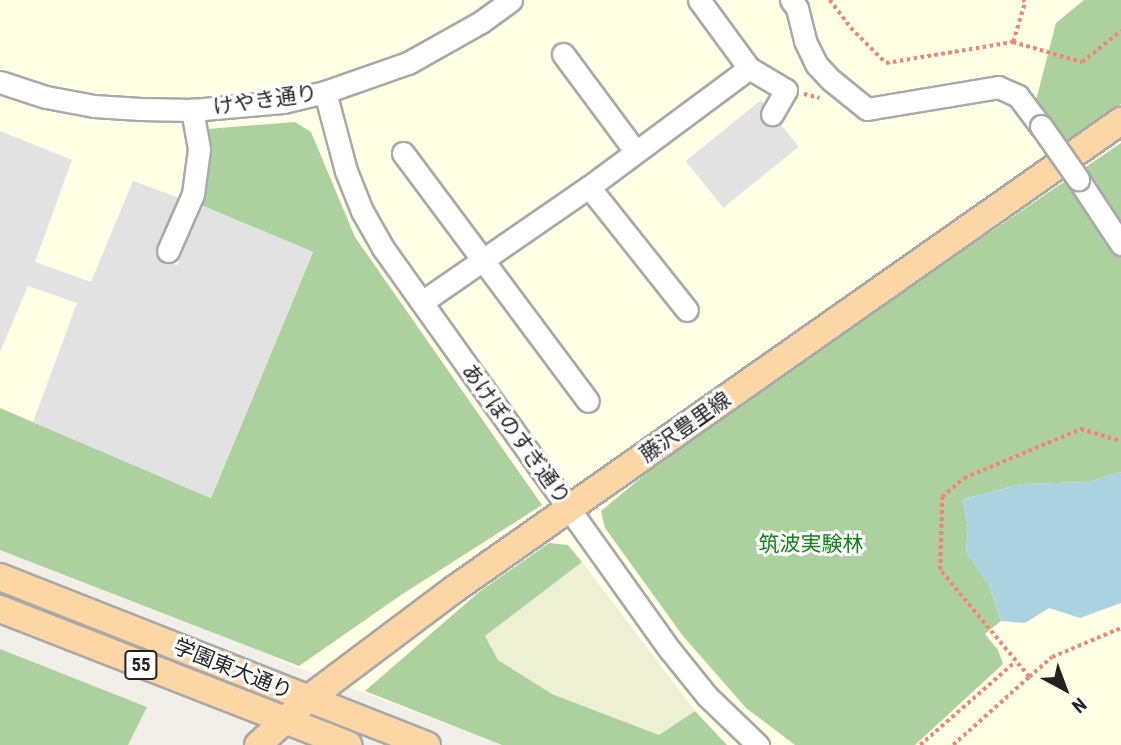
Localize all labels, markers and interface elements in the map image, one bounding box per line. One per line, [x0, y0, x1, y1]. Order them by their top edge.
street label: けやき通り [211, 80, 319, 120]
street label: あけぼのすぎ通り [456, 359, 576, 509]
street label: 藤沢豊里線 [635, 387, 735, 467]
park label: 筑波実験林 [759, 531, 863, 557]
street label: 学園東大通り [170, 634, 296, 704]
road number: 55 [124, 650, 158, 680]
north arrow [1030, 654, 1100, 724]
text: N [1067, 693, 1091, 718]

